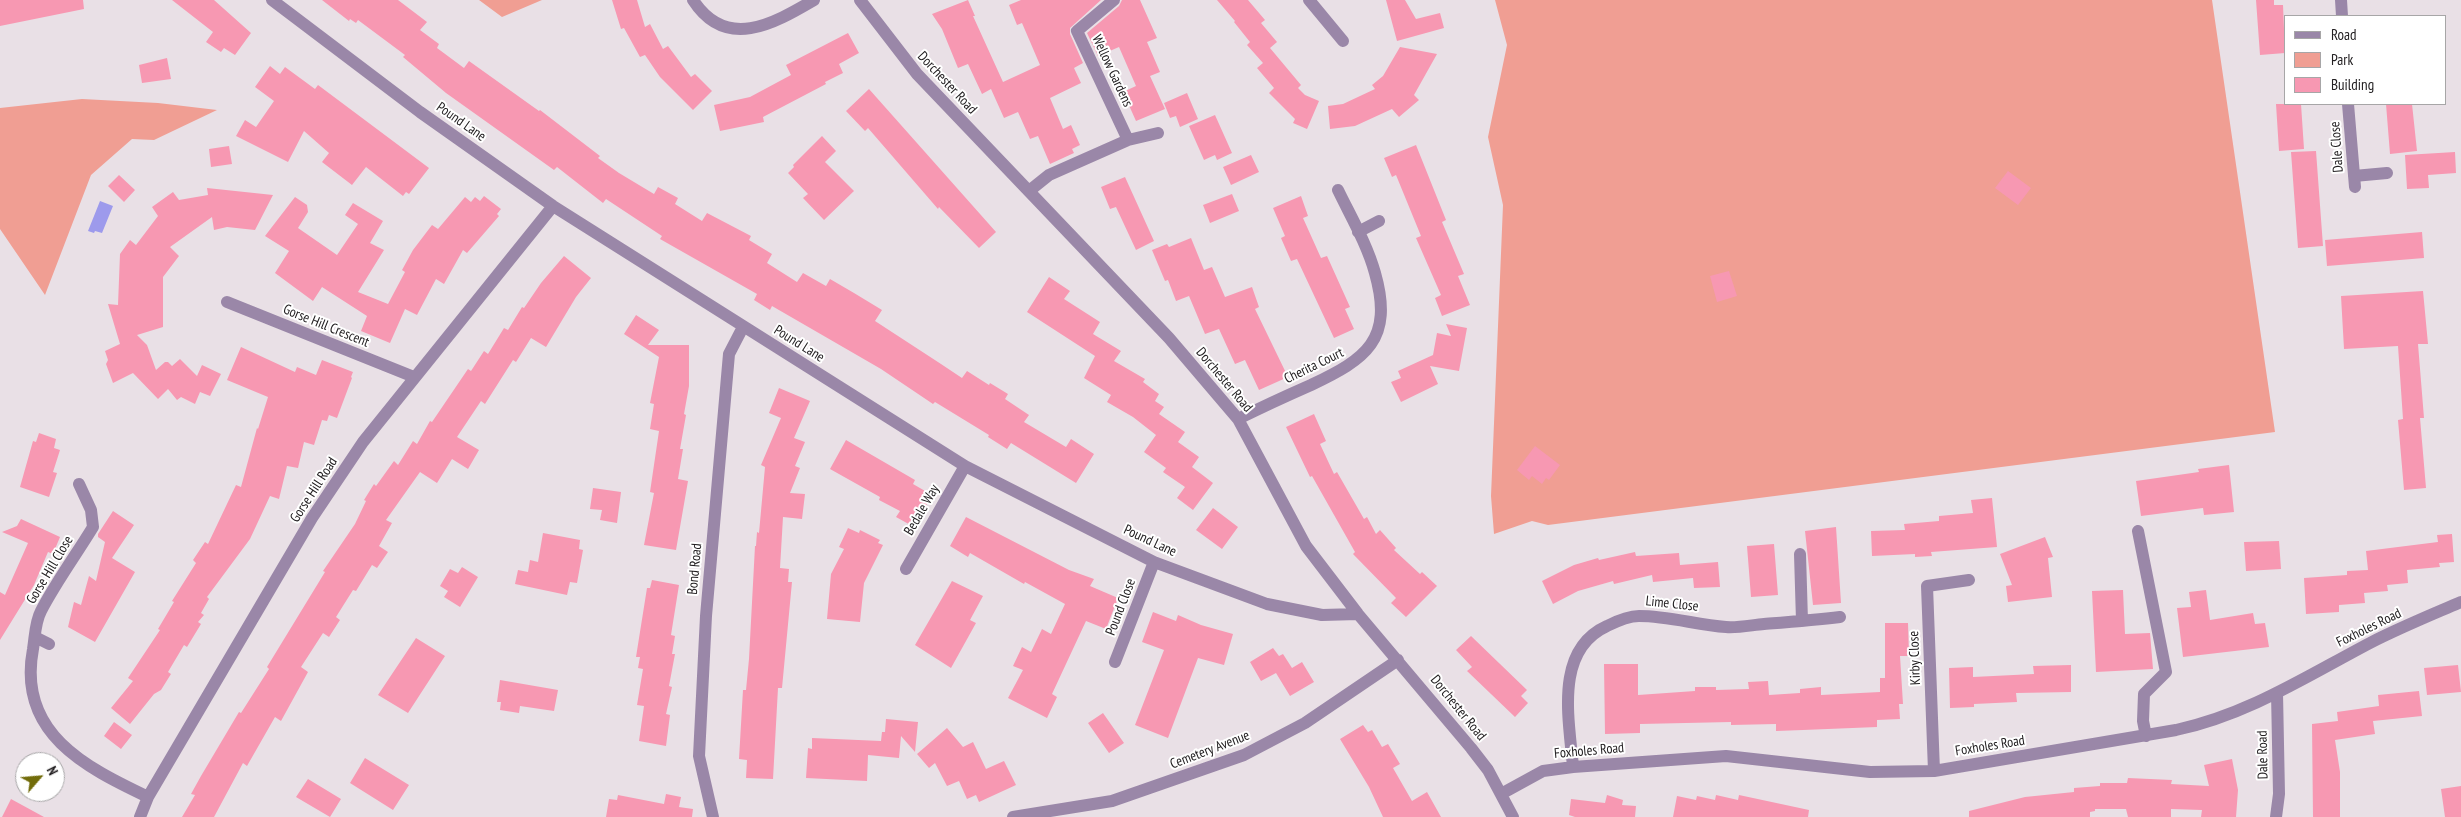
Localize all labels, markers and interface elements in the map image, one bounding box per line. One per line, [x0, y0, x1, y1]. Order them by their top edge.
legend [2284, 15, 2446, 105]
text: Road [2331, 25, 2357, 44]
street label: Wellow Gardens [1088, 32, 1136, 110]
street label: Dorchester Road [914, 48, 980, 118]
text: Park [2331, 50, 2353, 69]
text: Building [2331, 75, 2374, 94]
street label: Pound Lane [433, 99, 489, 145]
street label: Dale Close [2327, 121, 2347, 173]
street label: Gorse Hill Crescent [280, 301, 372, 351]
street label: Pound Lane [771, 322, 827, 366]
street label: Dorchester Road [1192, 344, 1256, 416]
street label: Cherita Court [1282, 344, 1346, 388]
street label: Gorse Hill Road [287, 454, 341, 526]
street label: Bedale Way [901, 482, 943, 538]
street label: Pound Lane [1121, 521, 1179, 561]
street label: Gorse Hill Close [23, 533, 77, 607]
street label: Bond Road [684, 543, 706, 595]
street label: Pound Close [1103, 576, 1139, 638]
street label: Lime Close [1645, 593, 1699, 615]
street label: Foxholes Road [2334, 605, 2404, 651]
street label: Kirby Close [1906, 631, 1924, 685]
street label: Dorchester Road [1427, 672, 1489, 744]
street label: Cemetery Avenue [1168, 727, 1252, 773]
street label: Dale Road [2254, 730, 2272, 780]
street label: Foxholes Road [1954, 732, 2026, 760]
street label: Foxholes Road [1553, 740, 1625, 762]
north arrow [15, 752, 65, 802]
text: N [43, 763, 62, 778]

